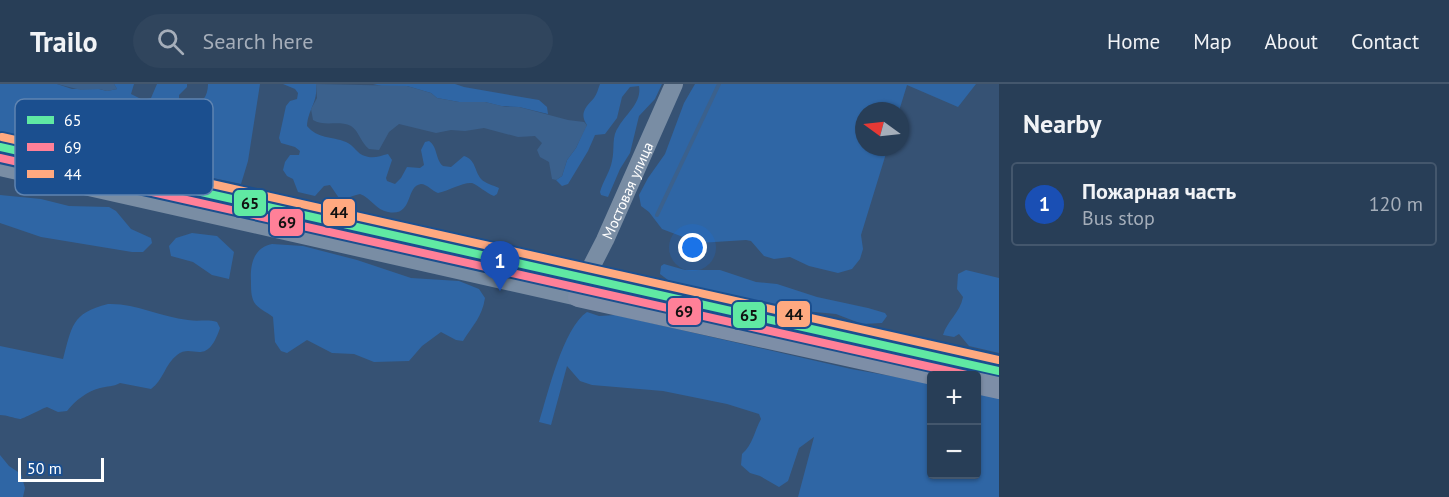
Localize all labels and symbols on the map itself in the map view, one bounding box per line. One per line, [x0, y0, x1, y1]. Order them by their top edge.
legend [15, 99, 213, 195]
north arrow [855, 102, 909, 156]
text: 65 [64, 110, 81, 130]
text: 69 [64, 137, 81, 157]
street label: Мостовая улица [597, 139, 657, 242]
text: 44 [64, 164, 82, 184]
line badge: 65 [233, 189, 267, 217]
text: 65 [241, 193, 259, 213]
line badge: 44 [322, 198, 356, 227]
text: 44 [330, 202, 348, 222]
line badge: 69 [269, 208, 304, 237]
text: 69 [278, 212, 296, 232]
your location [678, 233, 707, 262]
pin: 1 [480, 242, 520, 291]
line badge: 69 [667, 297, 702, 326]
line badge: 44 [776, 300, 811, 328]
text: 69 [675, 301, 693, 321]
line badge: 65 [732, 301, 766, 329]
text: 44 [785, 304, 803, 324]
text: 65 [740, 305, 758, 325]
scale bar [18, 455, 104, 482]

